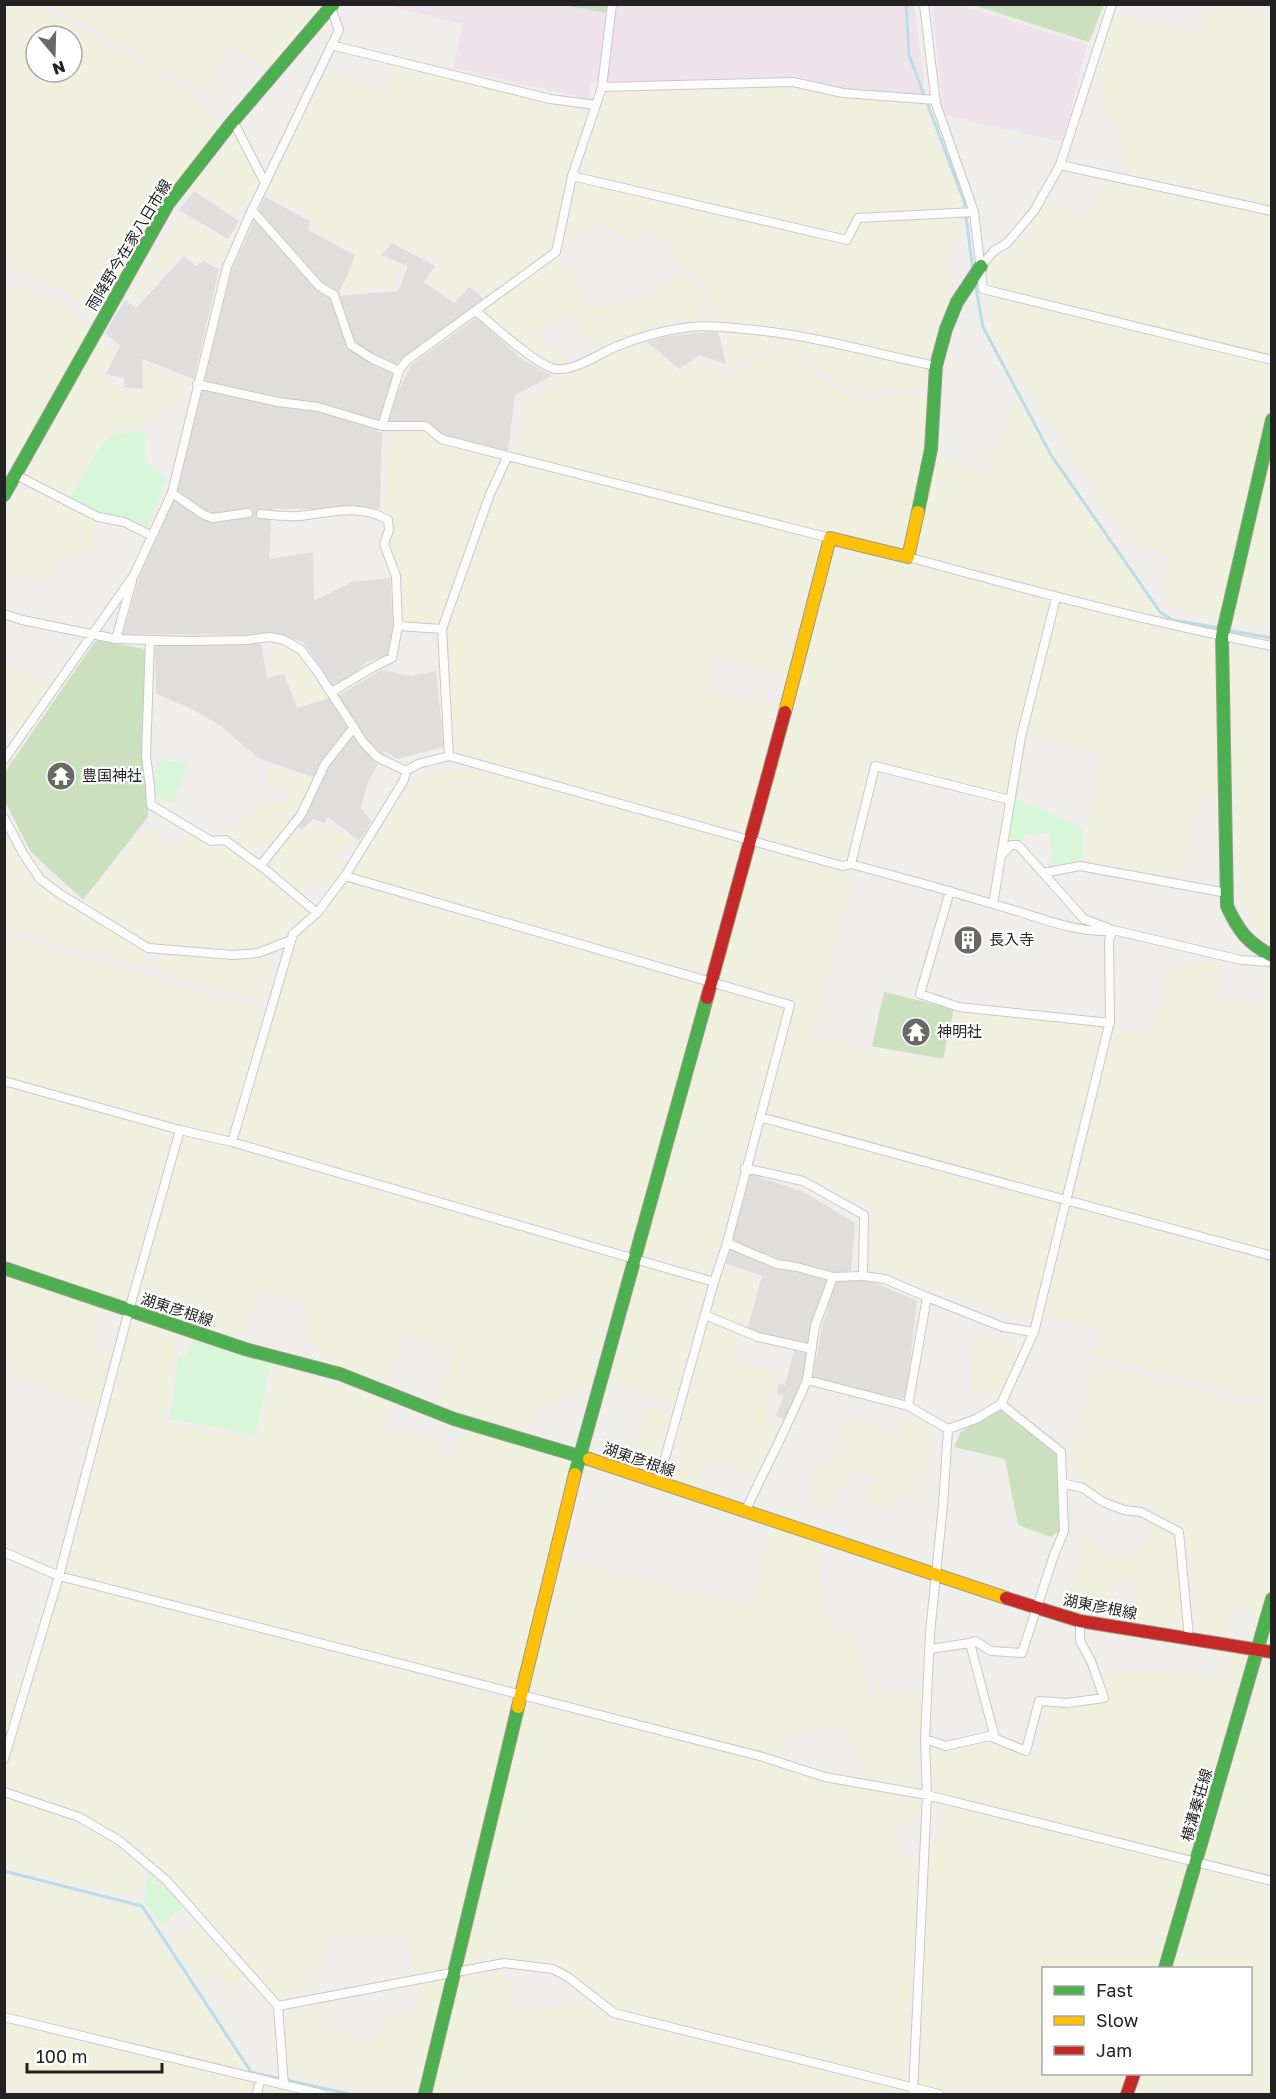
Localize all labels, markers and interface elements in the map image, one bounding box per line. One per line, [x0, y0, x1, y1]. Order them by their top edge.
north arrow [24, 24, 84, 84]
text: N [50, 57, 68, 80]
street label: 雨降野今在家八日市線 [82, 176, 174, 313]
temple icon: 豊国神社 [45, 760, 77, 792]
place label: 豊国神社 [82, 766, 142, 784]
building icon: 長入寺 [952, 924, 984, 956]
place label: 長入寺 [989, 930, 1034, 948]
temple icon: 神明社 [900, 1016, 932, 1048]
place label: 神明社 [937, 1022, 982, 1040]
street label: 湖東彦根線 [139, 1289, 216, 1329]
street label: 湖東彦根線 [601, 1438, 678, 1480]
street label: 湖東彦根線 [1062, 1590, 1139, 1622]
street label: 横溝秦荘線 [1177, 1766, 1215, 1843]
legend [1042, 1967, 1252, 2075]
text: Fast [1096, 1979, 1133, 2001]
text: Slow [1096, 2009, 1139, 2031]
scale bar [27, 2036, 162, 2074]
text: Jam [1096, 2039, 1132, 2061]
text: 100 m [36, 2045, 87, 2067]

